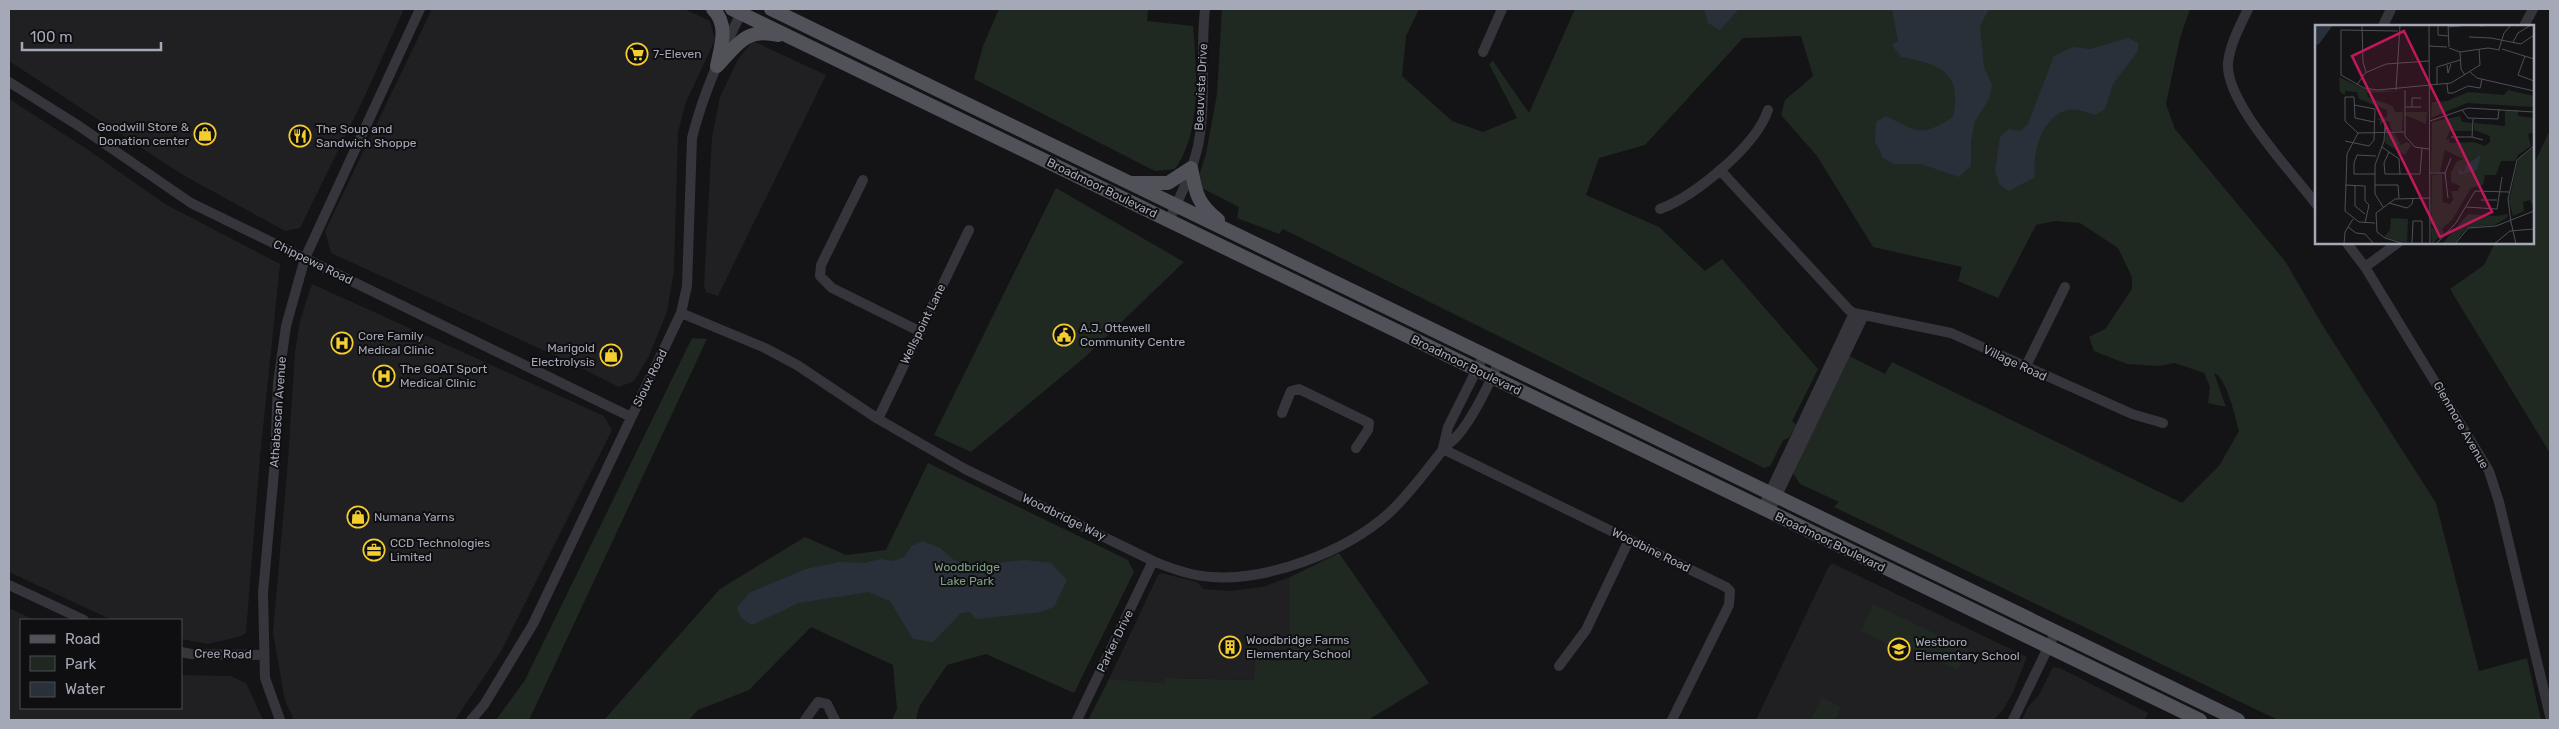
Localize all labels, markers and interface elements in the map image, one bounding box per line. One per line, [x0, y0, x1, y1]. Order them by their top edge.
scale bar [22, 20, 161, 52]
inset map [2315, 25, 2534, 244]
text: 100 m [30, 28, 72, 46]
supermarket icon: 7-Eleven [625, 42, 649, 66]
street label: Beauvista Drive [1192, 43, 1210, 131]
place label: 7-Eleven [653, 47, 702, 61]
place label: Goodwill Store & Donation center [97, 120, 190, 148]
shop icon: Goodwill Store & Donation center [193, 122, 217, 146]
place label: The Soup and Sandwich Shoppe [316, 122, 417, 150]
restaurant icon: The Soup and Sandwich Shoppe [288, 124, 312, 148]
street label: Broadmoor Boulevard [1045, 155, 1159, 221]
street label: Chippewa Road [271, 237, 355, 287]
street label: Wellspoint Lane [898, 282, 949, 366]
place label: A.J. Ottewell Community Centre [1080, 321, 1186, 349]
public building icon: A.J. Ottewell Community Centre [1052, 323, 1076, 347]
place label: Core Family Medical Clinic [358, 329, 434, 357]
hospital icon: Core Family Medical Clinic [330, 331, 354, 355]
street label: Broadmoor Boulevard [1409, 332, 1523, 398]
place label: Marigold Electrolysis [531, 341, 595, 369]
street label: Village Road [1981, 342, 2049, 384]
shop icon: Marigold Electrolysis [599, 343, 623, 367]
street label: Sioux Road [630, 347, 670, 409]
street label: Athabascan Avenue [267, 356, 289, 468]
place label: The GOAT Sport Medical Clinic [400, 362, 488, 390]
hospital icon: The GOAT Sport Medical Clinic [372, 364, 396, 388]
street label: Glenmore Avenue [2430, 379, 2492, 471]
street label: Woodbridge Way [1020, 491, 1108, 543]
shop icon: Numana Yarns [346, 505, 370, 529]
street label: Broadmoor Boulevard [1773, 509, 1887, 575]
place label: Numana Yarns [374, 510, 455, 524]
street label: Woodbine Road [1609, 525, 1693, 575]
place label: CCD Technologies Limited [390, 536, 490, 564]
office icon: CCD Technologies Limited [362, 538, 386, 562]
park label: Woodbridge Lake Park [934, 560, 1000, 588]
street label: Parker Drive [1094, 607, 1136, 674]
legend [20, 619, 182, 709]
text: Road [65, 630, 101, 648]
place label: Woodbridge Farms Elementary School [1246, 633, 1351, 661]
building icon: Woodbridge Farms Elementary School [1218, 635, 1242, 659]
place label: Westboro Elementary School [1915, 635, 2020, 663]
school or university icon: Westboro Elementary School [1887, 637, 1911, 661]
street label: Cree Road [194, 647, 252, 661]
text: Park [65, 655, 96, 673]
text: Water [65, 680, 105, 698]

